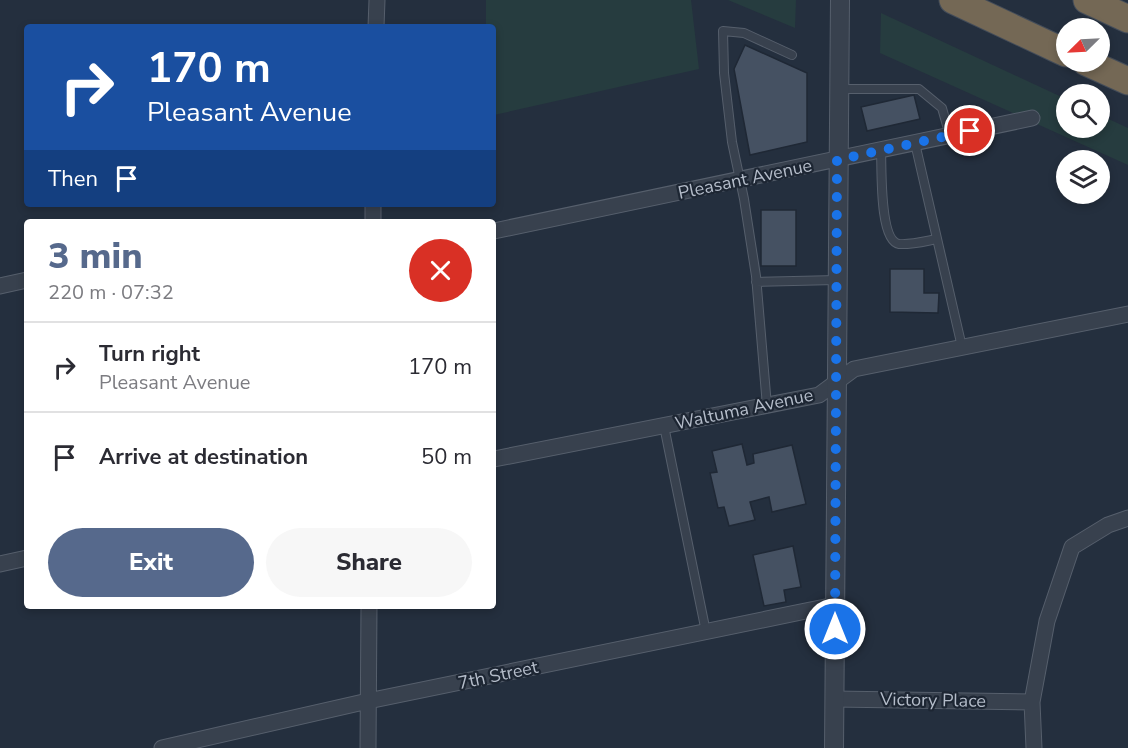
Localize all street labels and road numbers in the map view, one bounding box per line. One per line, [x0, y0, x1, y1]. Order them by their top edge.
street label: Pleasant Avenue [676, 153, 814, 205]
street label: Waltuma Avenue [673, 383, 815, 435]
street label: 7th Street [456, 655, 541, 695]
street label: Victory Place [879, 687, 986, 713]

